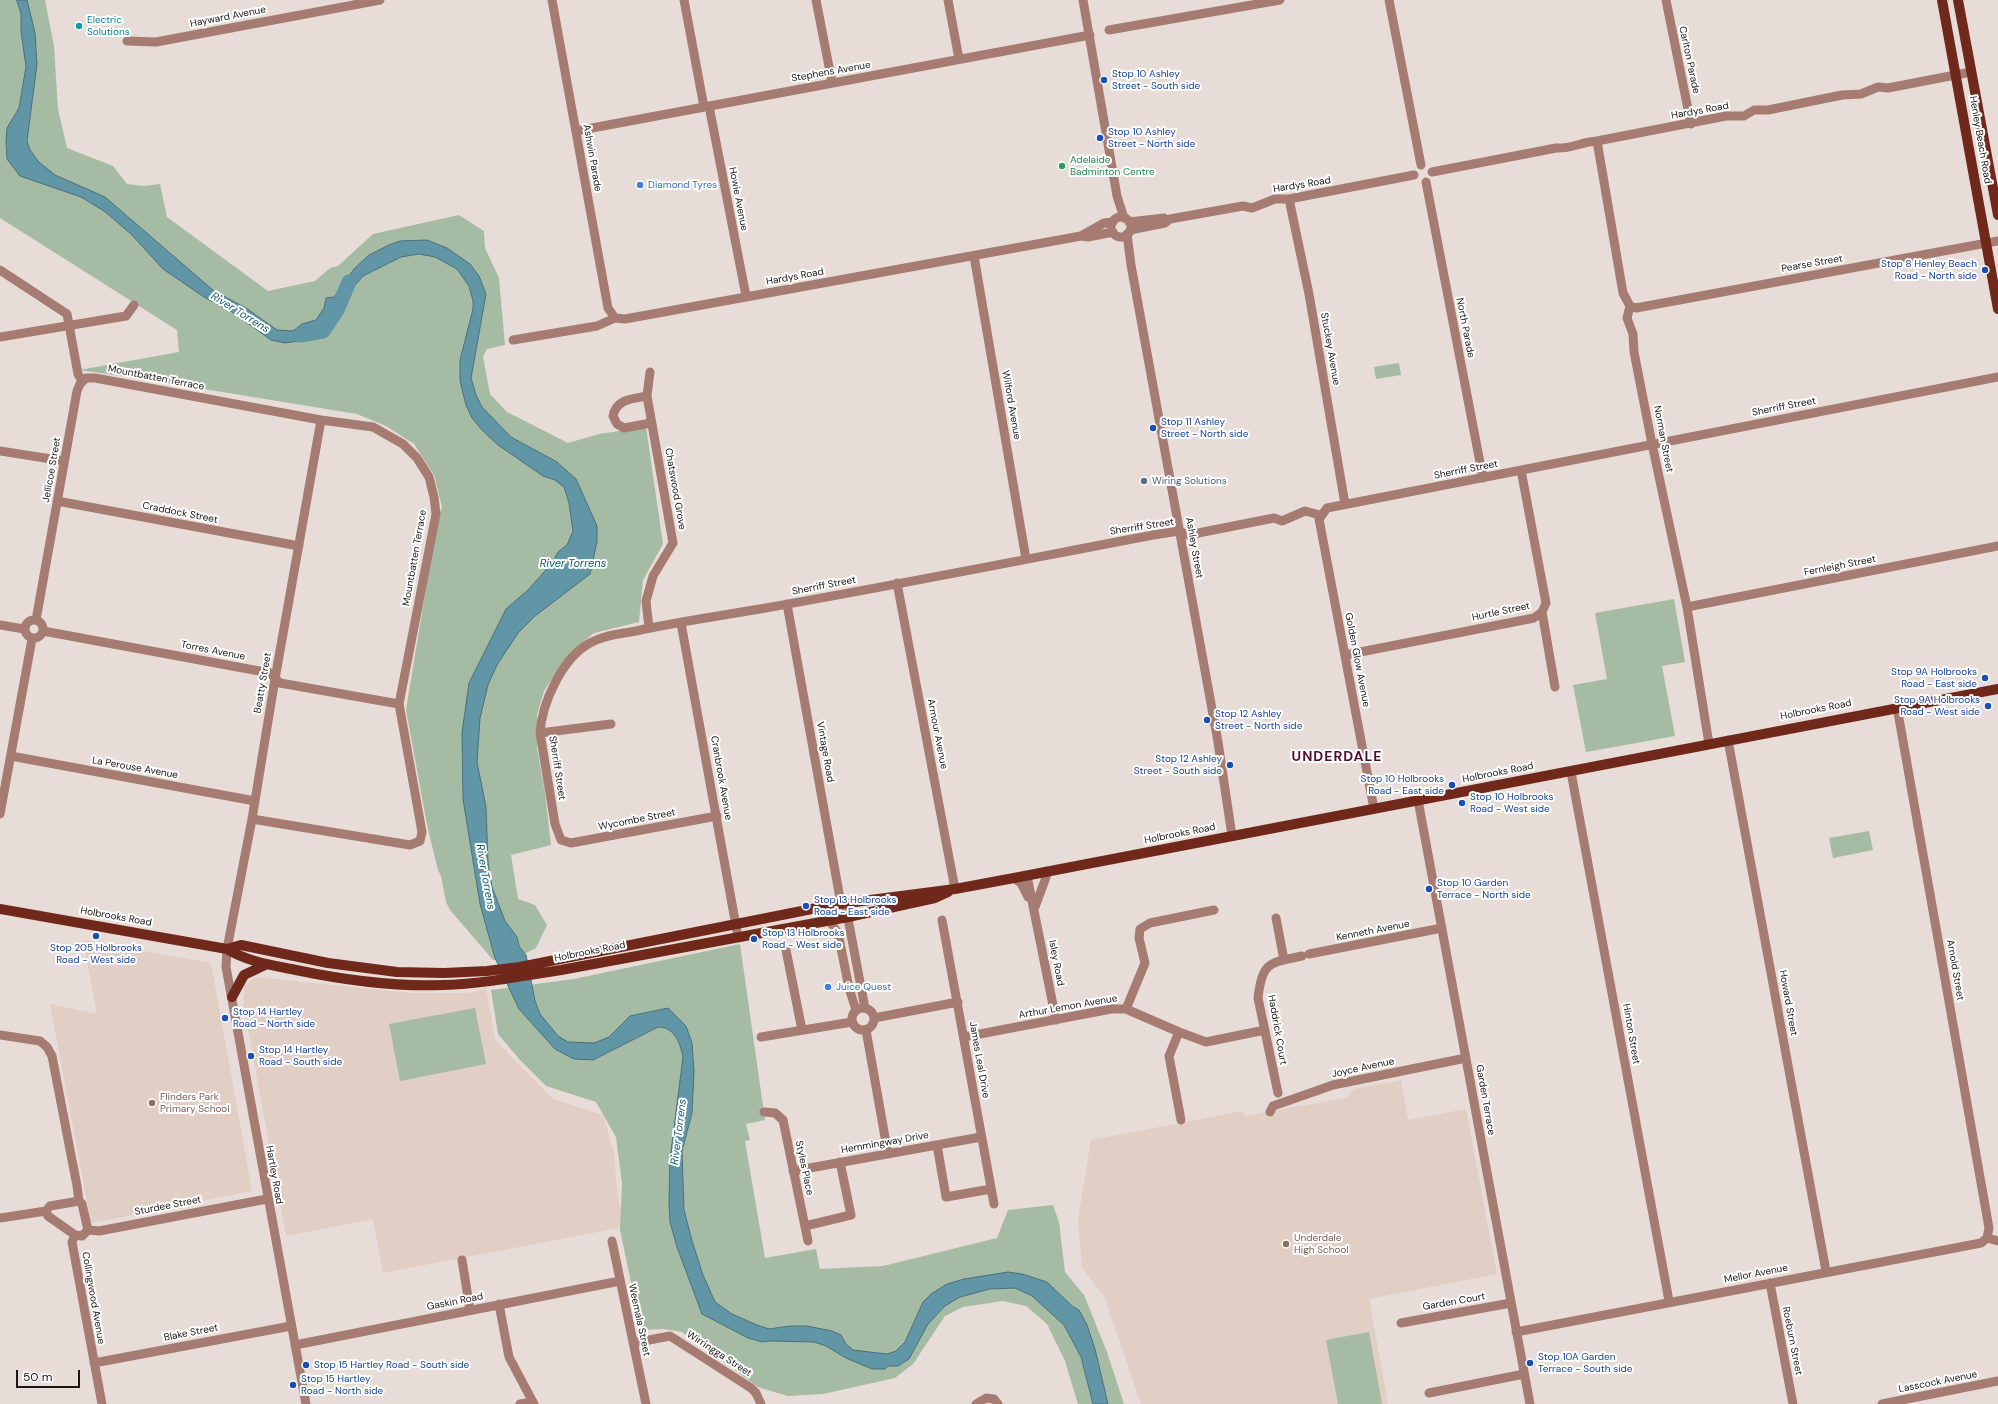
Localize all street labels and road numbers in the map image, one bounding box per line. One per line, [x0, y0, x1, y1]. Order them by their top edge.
street label: Hayward Avenue [189, 4, 267, 30]
street label: Carlton Parade [1676, 25, 1702, 95]
street label: Stephens Avenue [790, 59, 872, 85]
street label: Henley Beach Road [1966, 95, 1994, 185]
street label: Hardys Road [1670, 100, 1730, 122]
street label: Ashwin Parade [580, 124, 604, 192]
street label: Howie Avenue [726, 166, 750, 232]
street label: Hardys Road [1272, 175, 1332, 195]
street label: Pearse Street [1780, 253, 1844, 275]
street label: Hardys Road [765, 266, 825, 288]
street label: North Parade [1453, 297, 1477, 359]
street label: Stuckey Avenue [1318, 312, 1342, 386]
street label: Mountbatten Terrace [107, 363, 205, 393]
street label: Wilford Avenue [999, 370, 1023, 440]
street label: Sherriff Street [1751, 395, 1817, 419]
street label: Norman Street [1651, 405, 1675, 473]
street label: Jellicoe Street [40, 437, 64, 503]
street label: Chatswood Grove [662, 447, 688, 531]
street label: Sherriff Street [1433, 458, 1499, 482]
street label: Craddock Street [141, 500, 219, 526]
street label: Mountbatten Terrace [401, 509, 429, 607]
street label: Sherriff Street [1109, 516, 1175, 538]
street label: Ashley Street [1183, 517, 1205, 579]
street label: Fernleigh Street [1803, 553, 1877, 579]
street label: Sherriff Street [791, 574, 857, 598]
street label: Hurtle Street [1471, 600, 1531, 624]
street label: Golden Glow Avenue [1342, 612, 1372, 708]
street label: Torres Avenue [180, 639, 246, 663]
street label: Beatty Street [252, 652, 274, 714]
street label: Holbrooks Road [1779, 697, 1853, 723]
street label: Armour Avenue [924, 698, 950, 770]
street label: Vintage Road [814, 721, 836, 783]
street label: Sherriff Street [546, 735, 568, 801]
street label: Cranbrook Avenue [708, 735, 734, 821]
street label: La Perouse Avenue [91, 755, 179, 781]
street label: Holbrooks Road [1461, 760, 1535, 786]
street label: Wycombe Street [597, 807, 677, 833]
street label: Holbrooks Road [1143, 821, 1217, 847]
street label: Holbrooks Road [79, 905, 153, 929]
street label: Kenneth Avenue [1335, 918, 1411, 944]
street label: Holbrooks Road [553, 939, 627, 965]
street label: Isley Road [1046, 939, 1066, 987]
street label: Arnold Street [1944, 939, 1966, 1001]
street label: Howard Street [1776, 969, 1800, 1037]
street label: Arthur Lemon Avenue [1018, 992, 1118, 1022]
street label: Haddrick Court [1265, 994, 1289, 1066]
street label: Hinton Street [1620, 1003, 1642, 1065]
street label: James Leal Drive [966, 1021, 992, 1099]
street label: Joyce Avenue [1331, 1056, 1395, 1080]
street label: Garden Terrace [1473, 1064, 1497, 1136]
street label: Hemmingway Drive [840, 1129, 930, 1157]
street label: Styles Place [792, 1139, 816, 1197]
street label: Hartley Road [263, 1145, 285, 1205]
street label: Sturdee Street [134, 1194, 202, 1218]
street label: Collingwood Avenue [79, 1251, 107, 1345]
street label: Mellor Avenue [1723, 1262, 1789, 1286]
street label: Weemala Street [625, 1283, 653, 1357]
street label: Gaskin Road [426, 1291, 484, 1313]
street label: Garden Court [1422, 1291, 1486, 1313]
street label: Roeburn Street [1779, 1306, 1805, 1376]
street label: Blake Street [163, 1322, 219, 1344]
street label: Wirringga Street [684, 1328, 754, 1380]
street label: Lasscock Avenue [1898, 1368, 1978, 1396]

